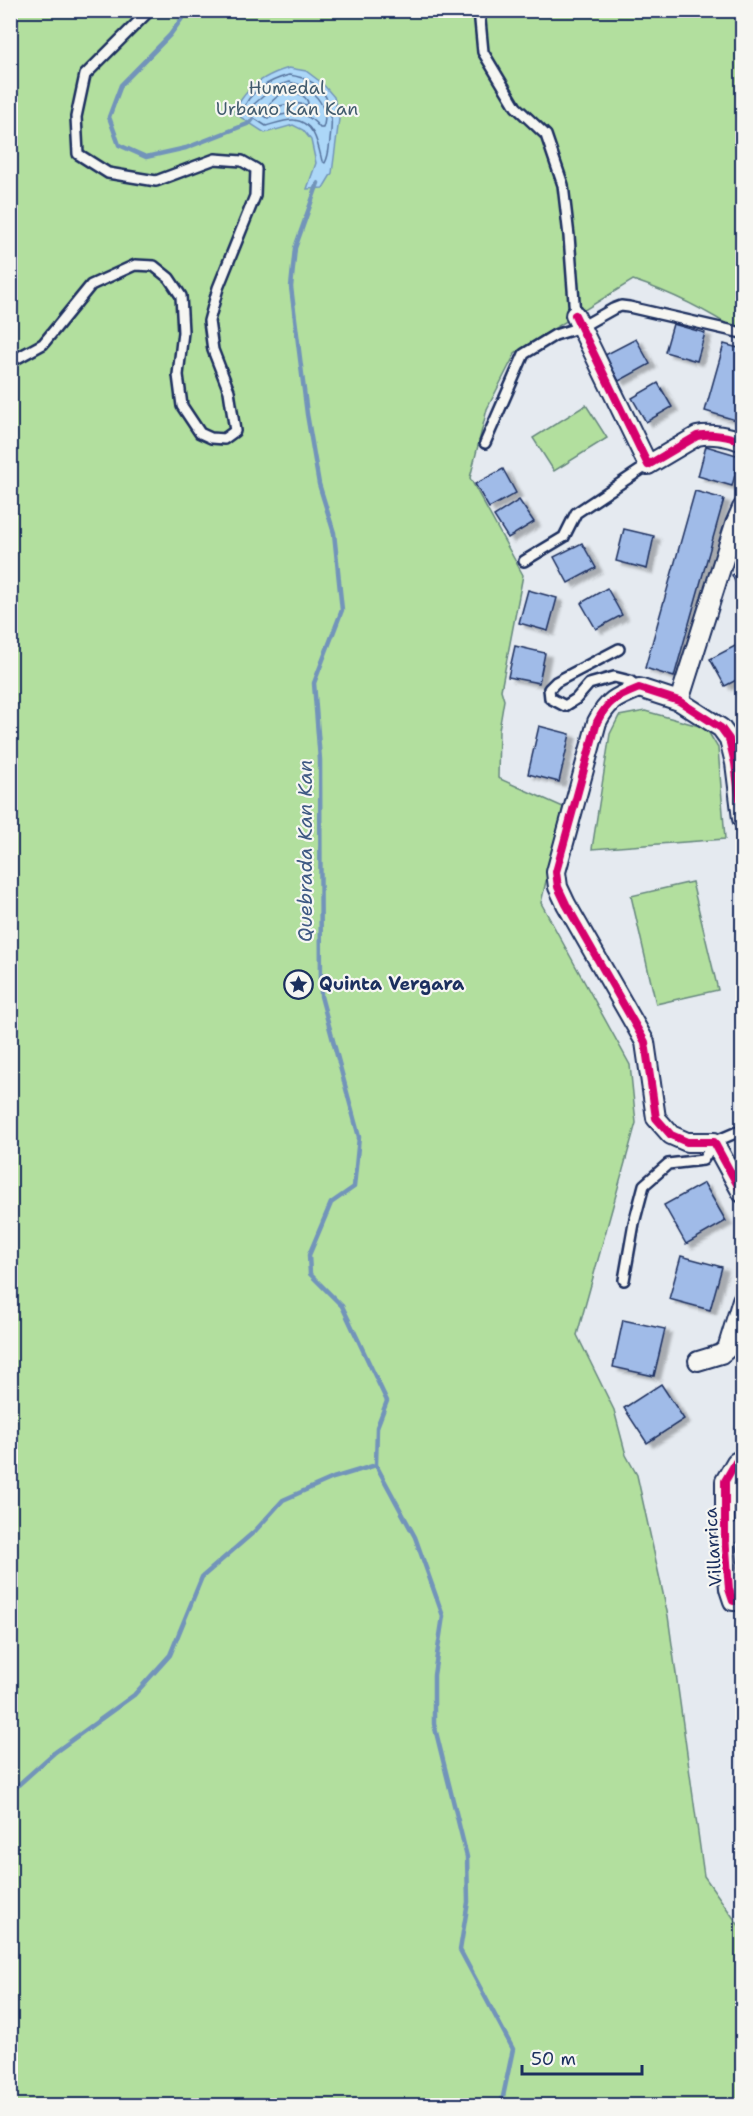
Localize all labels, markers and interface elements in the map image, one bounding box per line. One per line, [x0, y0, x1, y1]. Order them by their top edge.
park label: Humedal Urbano Kan Kan [216, 76, 358, 121]
water label: Quebrada Kan Kan [292, 760, 318, 942]
place icon: Quinta Vergara [282, 968, 314, 1000]
place label: Quinta Vergara [319, 972, 465, 996]
street label: Villarrica [698, 1507, 728, 1587]
scale bar [522, 2038, 642, 2076]
text: 50 m [531, 2047, 576, 2071]

